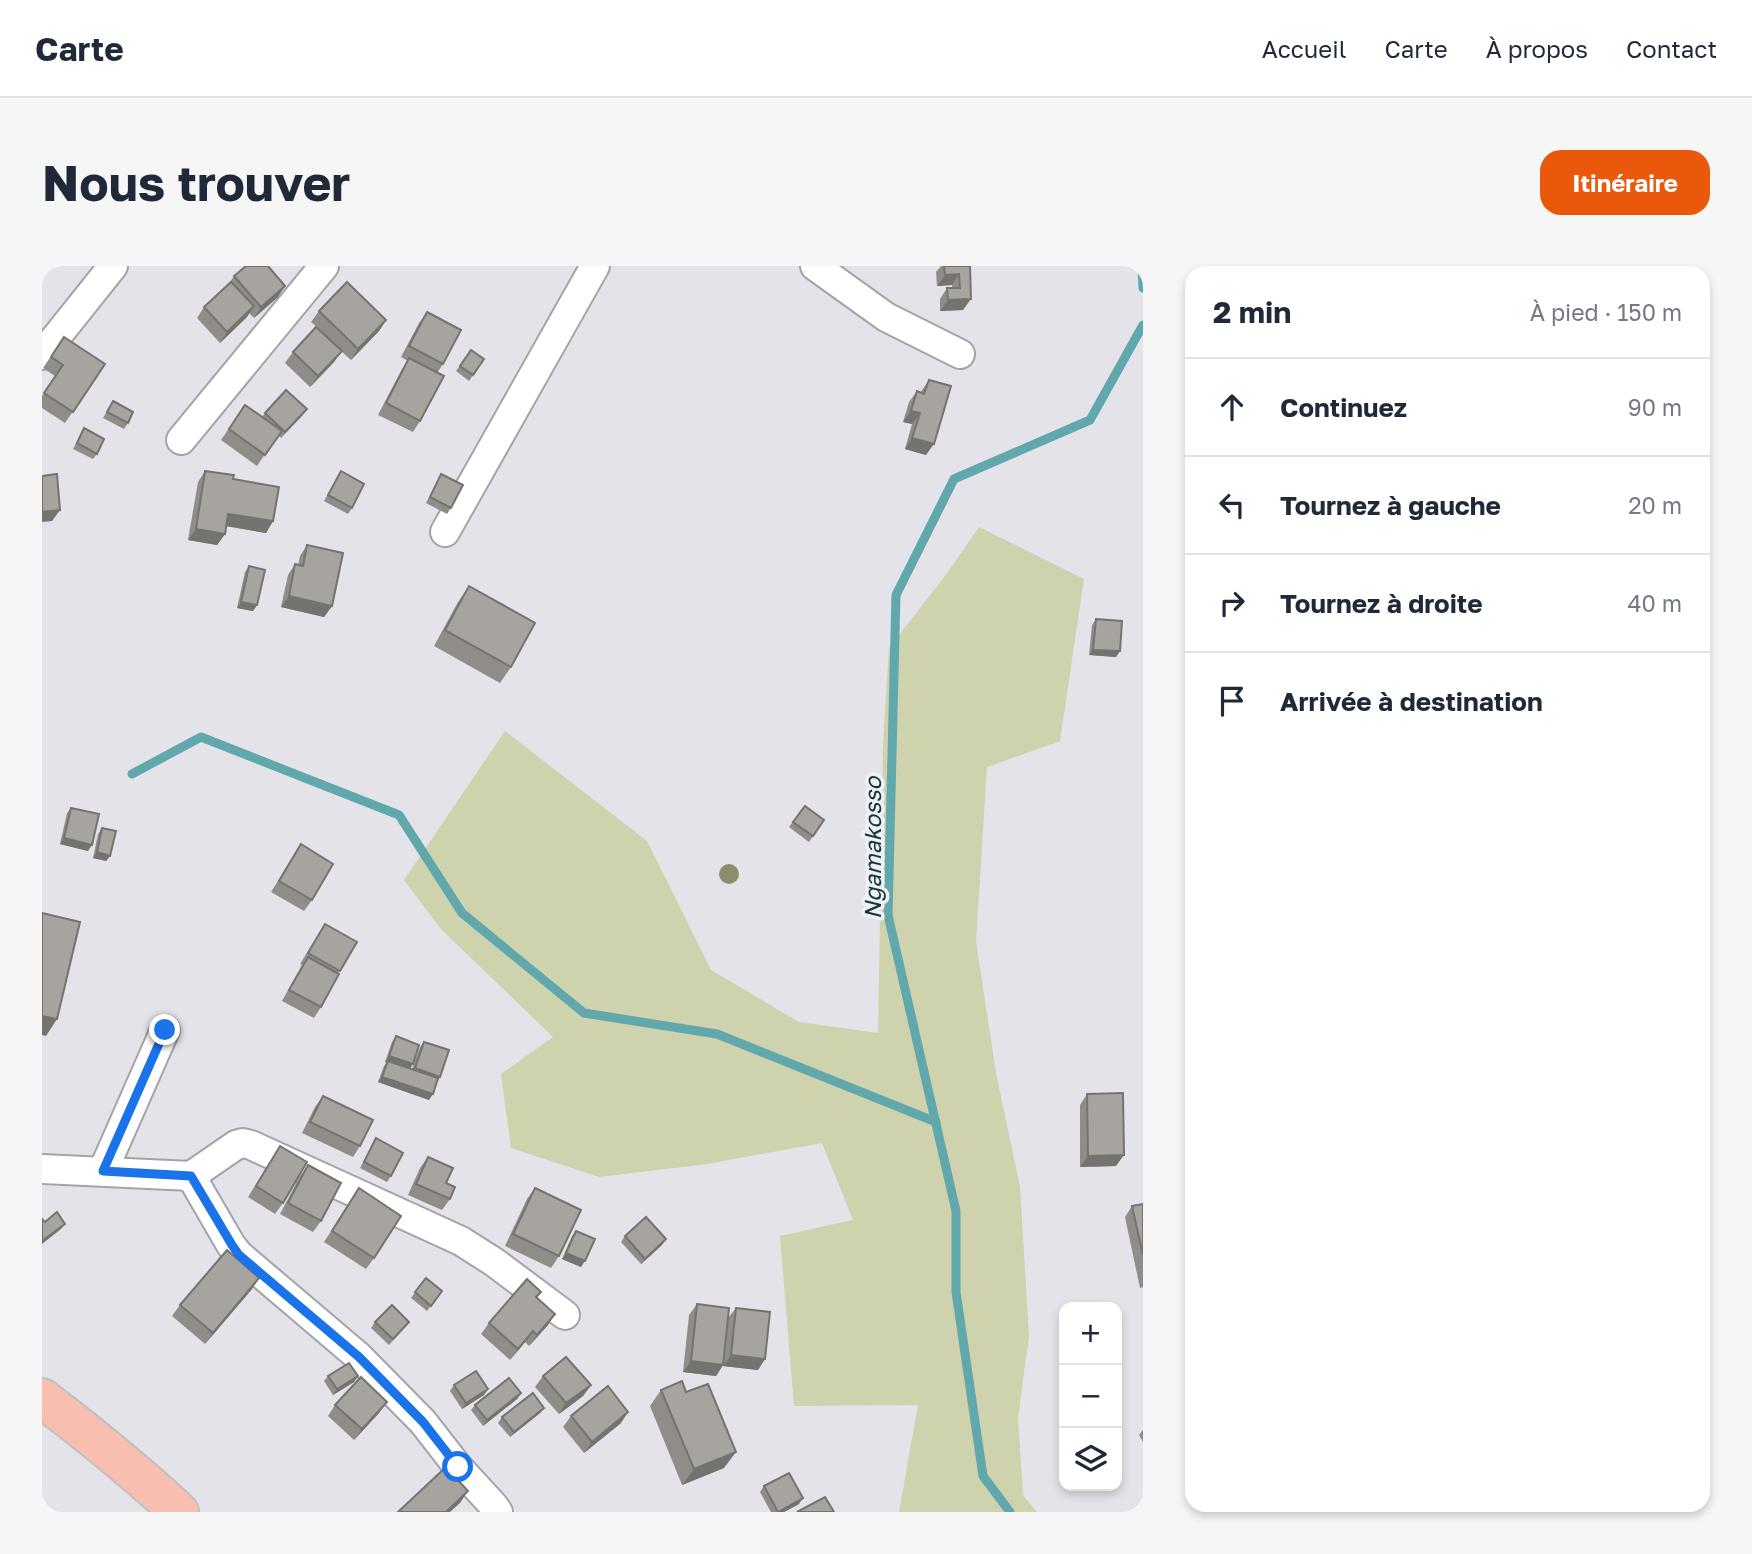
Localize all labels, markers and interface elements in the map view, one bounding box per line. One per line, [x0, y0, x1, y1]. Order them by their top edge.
text: Carte [35, 29, 124, 68]
text: Accueil [1262, 34, 1346, 63]
text: Carte [1384, 34, 1448, 63]
text: À propos [1486, 34, 1588, 63]
text: Contact [1626, 34, 1717, 63]
button: Itinéraire [1540, 150, 1710, 215]
text: Nous trouver [42, 153, 350, 212]
text: 2 min [1213, 294, 1291, 330]
text: À pied · 150 m [1530, 298, 1682, 326]
icon: ahead [1213, 388, 1251, 426]
text: Continuez [1280, 392, 1407, 423]
text: 90 m [1628, 393, 1682, 421]
icon: left [1213, 486, 1251, 524]
text: Tournez à gauche [1280, 490, 1501, 521]
text: 20 m [1628, 491, 1682, 519]
icon: right [1213, 584, 1251, 622]
text: Tournez à droite [1280, 588, 1483, 619]
text: 40 m [1628, 589, 1682, 617]
icon: arrive [1213, 682, 1251, 720]
text: Arrivée à destination [1280, 686, 1543, 717]
water label: Ngamakosso [858, 776, 886, 919]
route end [149, 1014, 180, 1045]
map controls [1059, 1302, 1122, 1491]
button: + [1059, 1302, 1122, 1365]
button: − [1059, 1365, 1122, 1428]
button: layers [1059, 1428, 1122, 1491]
route start [442, 1451, 473, 1482]

